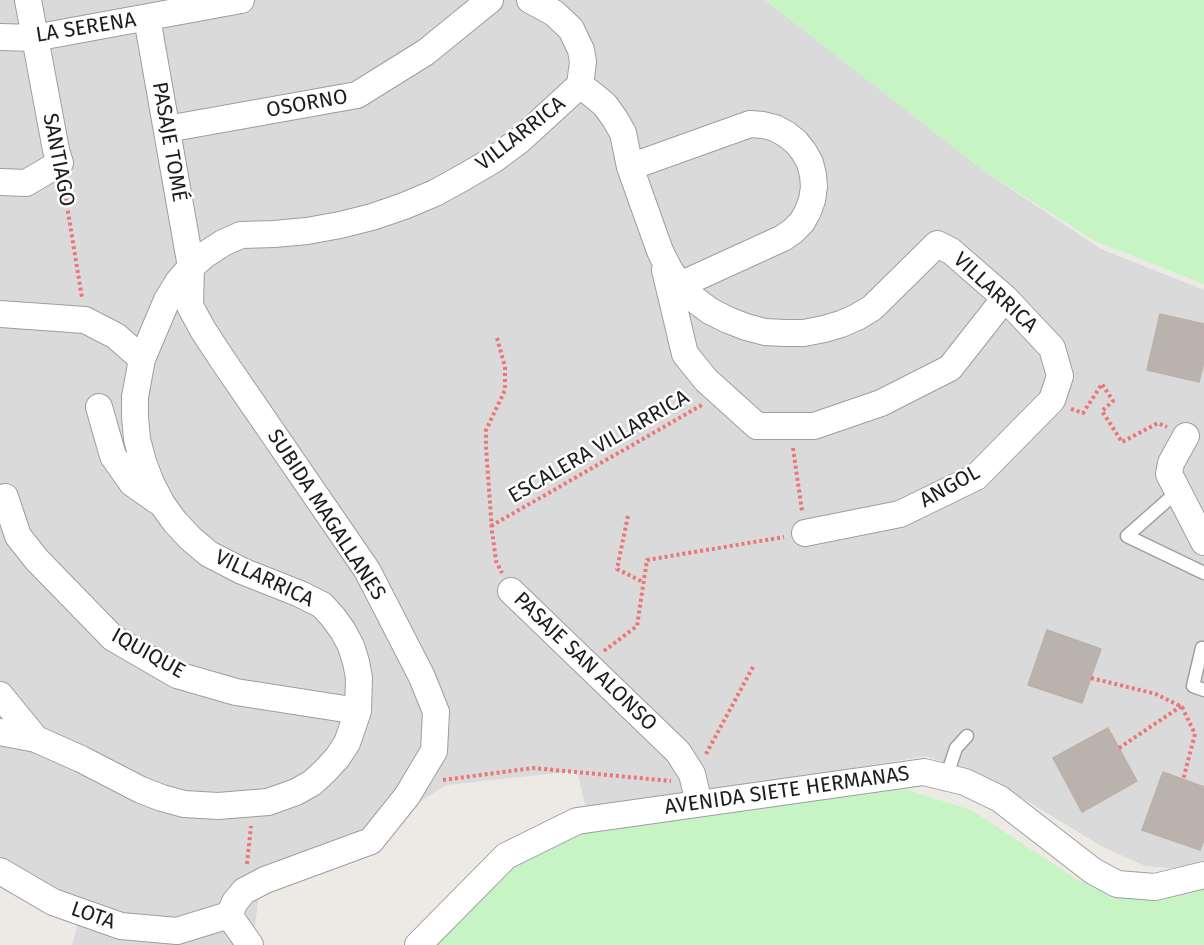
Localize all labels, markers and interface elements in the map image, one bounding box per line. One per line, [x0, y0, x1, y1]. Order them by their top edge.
street label: LA SERENA [34, 8, 138, 48]
street label: PASAJE TOMÉ [146, 80, 192, 204]
street label: OSORNO [264, 84, 350, 124]
street label: VILLARRICA [471, 91, 571, 177]
street label: SANTIAGO [37, 111, 79, 209]
street label: VILLARRICA [948, 248, 1042, 338]
street label: ESCALERA VILLARRICA [504, 385, 694, 509]
street label: SUBIDA MAGALLANES [261, 425, 391, 605]
street label: ANGOL [916, 460, 984, 514]
street label: VILLARRICA [211, 545, 317, 613]
street label: PASAJE SAN ALONSO [508, 587, 662, 737]
street label: IQUIQUE [107, 623, 189, 685]
street label: AVENIDA SIETE HERMANAS [663, 761, 911, 821]
street label: LOTA [68, 897, 118, 935]

